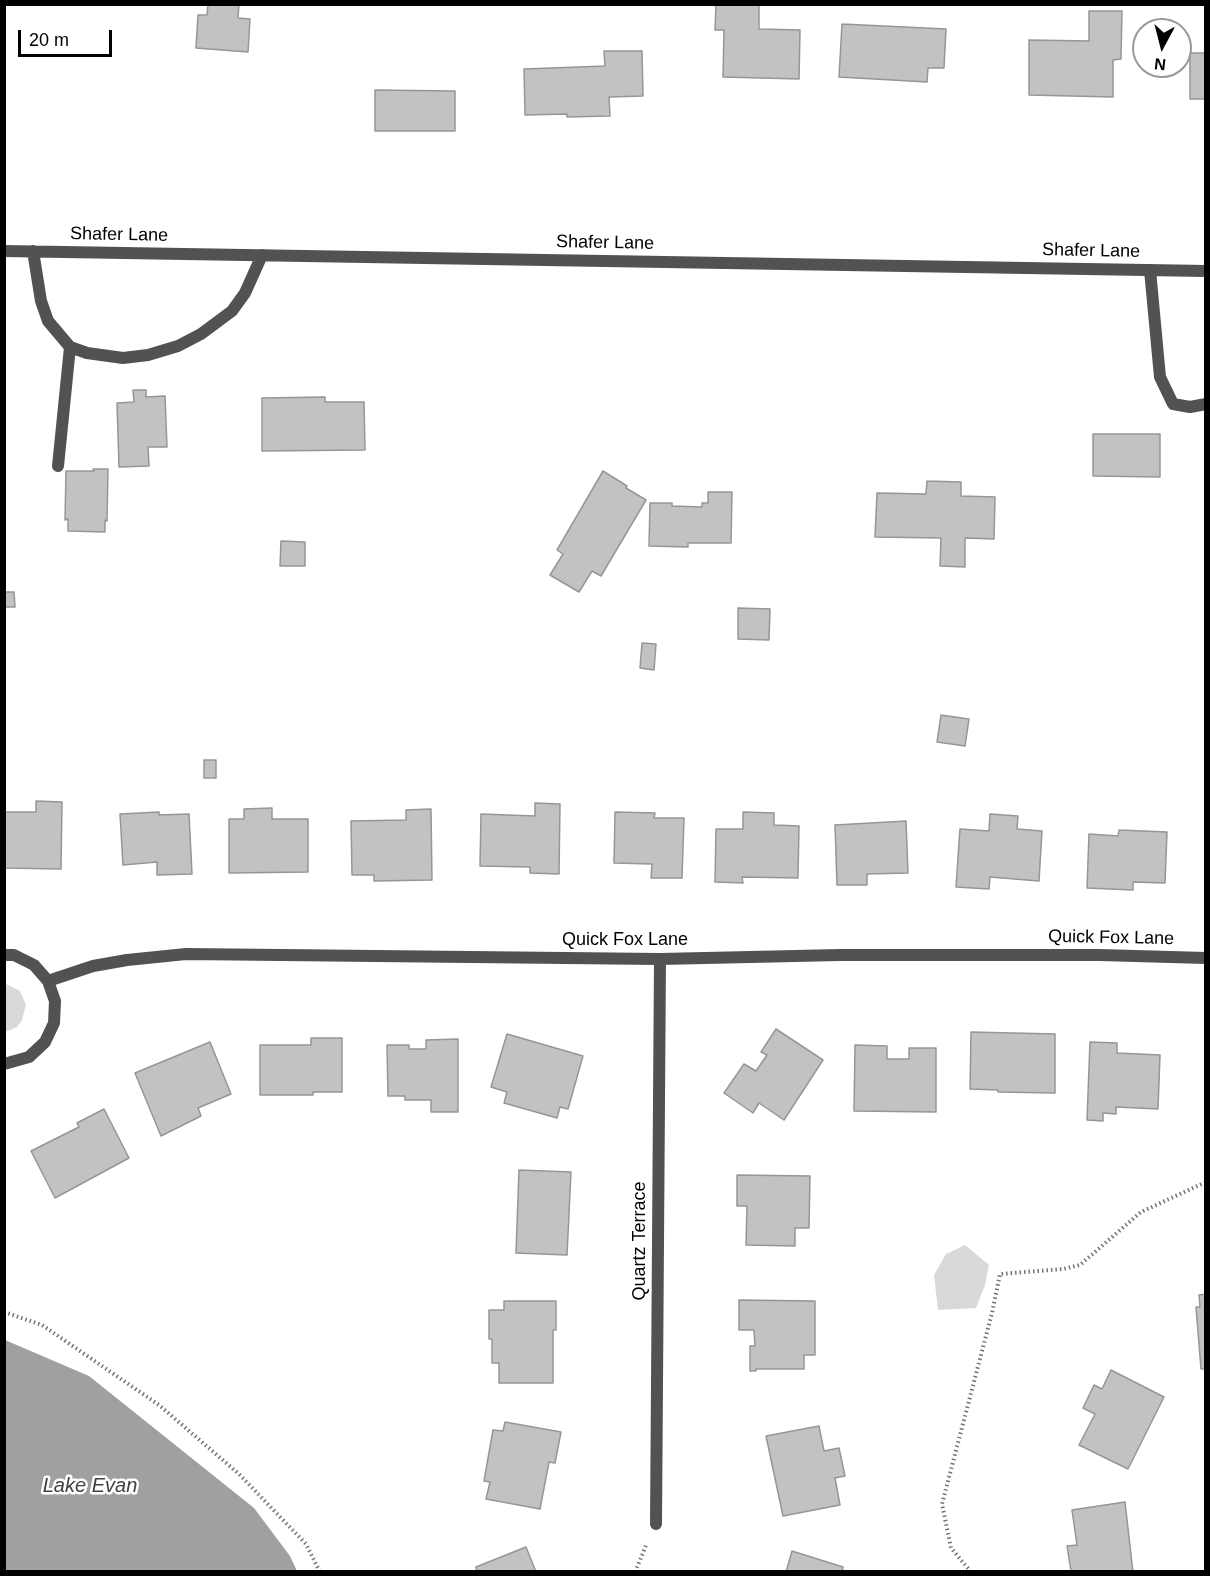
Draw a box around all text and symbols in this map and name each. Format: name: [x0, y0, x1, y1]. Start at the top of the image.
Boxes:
scale bar: [21, 18, 116, 56]
north arrow: [1132, 18, 1192, 78]
text: 20 m: [29, 30, 69, 50]
text: N: [1153, 55, 1167, 74]
street label: Shafer Lane: [70, 223, 168, 247]
street label: Shafer Lane: [556, 231, 654, 255]
street label: Shafer Lane: [1042, 239, 1140, 263]
street label: Quick Fox Lane: [1048, 926, 1174, 950]
street label: Quick Fox Lane: [562, 929, 688, 951]
street label: Quartz Terrace: [629, 1181, 651, 1301]
water label: Lake Evan: [43, 1474, 137, 1498]

